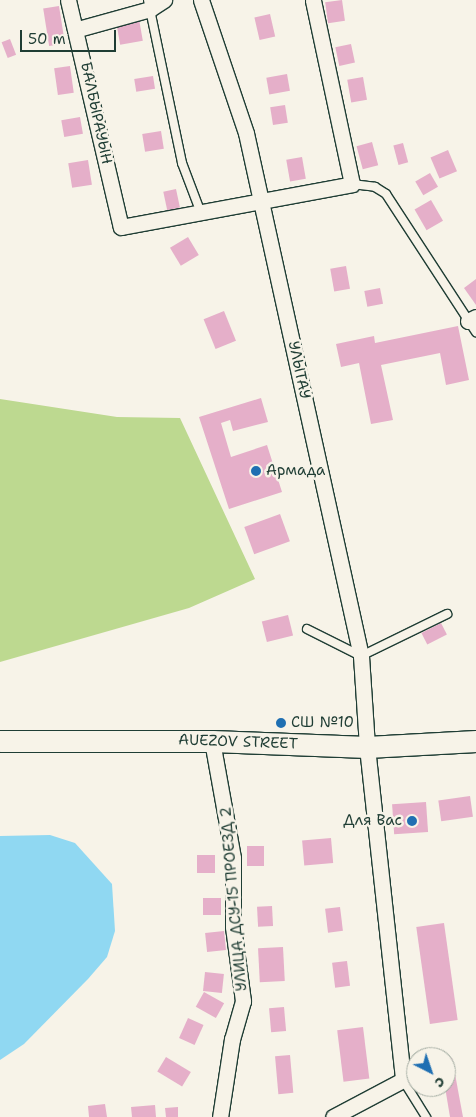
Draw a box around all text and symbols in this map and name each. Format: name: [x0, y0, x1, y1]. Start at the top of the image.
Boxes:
scale bar: [22, 20, 119, 52]
text: 50 m: [28, 29, 66, 49]
street label: БАЛБЫРАУЫН: [76, 60, 116, 166]
street label: УЛЫТАУ: [284, 339, 314, 401]
place label: Армада: [266, 462, 325, 480]
marker: Армада: [250, 465, 262, 477]
place label: СШ №10: [291, 714, 354, 732]
marker: СШ №10: [275, 717, 287, 729]
street label: AUEZOV STREET: [178, 731, 298, 753]
street label: УЛИЦА ДСУ-15 ПРОЕЗД 2: [217, 806, 251, 992]
place label: Для Вас: [343, 812, 402, 830]
marker: Для Вас: [406, 815, 418, 827]
north arrow: [406, 1047, 456, 1097]
text: С: [431, 1073, 449, 1092]

